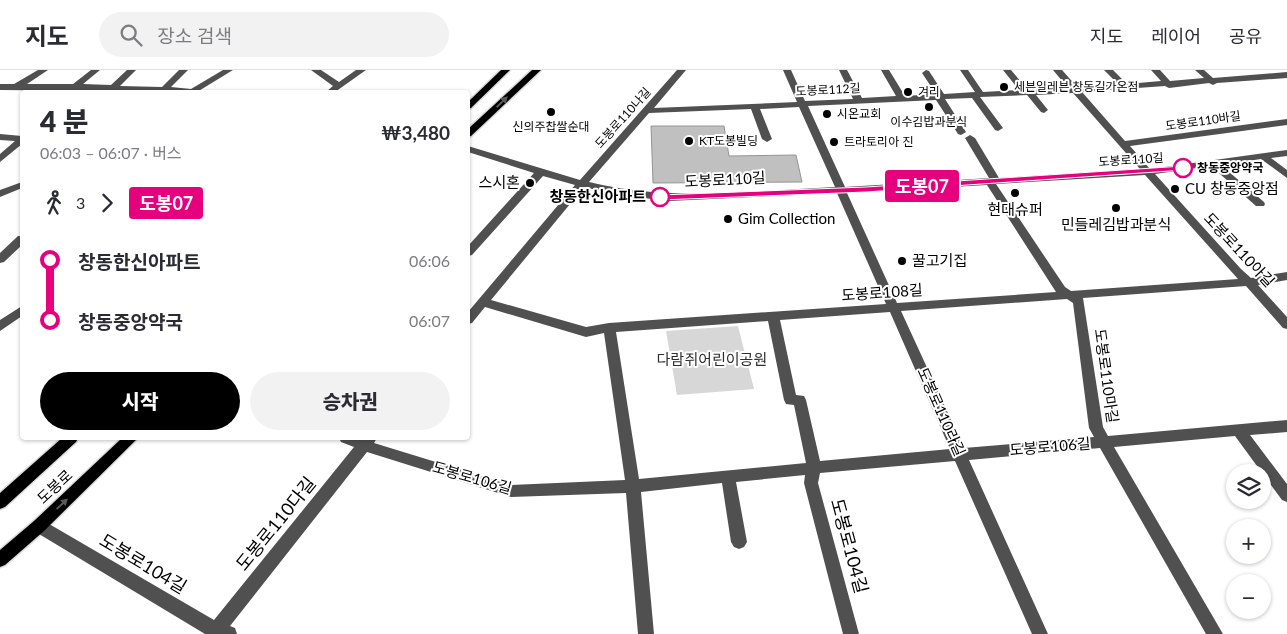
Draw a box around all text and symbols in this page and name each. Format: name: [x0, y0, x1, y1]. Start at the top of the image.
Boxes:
search box: [99, 12, 449, 57]
text: 지도: [25, 21, 69, 50]
icon: search: [117, 21, 145, 49]
text: 장소 검색: [157, 24, 232, 47]
text: 지도: [1090, 25, 1123, 47]
text: 레이어: [1151, 25, 1201, 47]
text: 공유: [1229, 25, 1262, 47]
place label: 세븐일레븐 창동길가온점: [1014, 79, 1139, 94]
street label: 도봉로112길: [795, 80, 861, 99]
marker: 세븐일레븐 창동길가온점: [998, 81, 1010, 93]
street label: 도봉로110나길: [592, 84, 654, 151]
place label: 겨리: [918, 84, 940, 99]
marker: 겨리: [902, 86, 914, 98]
one-way arrow: [496, 97, 508, 109]
marker: 이수김밥과분식: [923, 101, 935, 113]
text: 4 분: [40, 104, 88, 138]
marker: 신의주찹쌀순대: [545, 106, 557, 118]
place label: 시온교회: [837, 106, 881, 121]
marker: 시온교회: [821, 108, 833, 120]
street label: 도봉로110바길: [1164, 108, 1242, 133]
place label: 이수김밥과분식: [890, 114, 968, 129]
place label: 신의주찹쌀순대: [512, 119, 590, 134]
text: ₩3,480: [381, 121, 450, 144]
place label: KT도봉빌딩: [699, 133, 758, 148]
place label: 트라토리아 진: [844, 134, 913, 149]
marker: KT도봉빌딩: [683, 135, 695, 147]
marker: 트라토리아 진: [828, 136, 840, 148]
text: 06:03 – 06:07 · 버스: [40, 143, 182, 162]
street label: 도봉로110길: [1098, 150, 1164, 169]
marker: 창동중앙약국: [1173, 158, 1193, 178]
place label: 창동중앙약국: [1197, 160, 1263, 175]
street label: 도봉로110길: [684, 168, 766, 190]
line badge: 도봉07: [887, 170, 957, 202]
place label: 스시혼: [479, 173, 520, 191]
text: 도봉07: [895, 175, 949, 197]
marker: 스시혼: [524, 177, 536, 189]
place label: CU 창동중앙점: [1185, 179, 1279, 197]
marker: CU 창동중앙점: [1169, 183, 1181, 195]
place label: 창동한신아파트: [549, 187, 646, 205]
marker: 창동한신아파트: [650, 187, 670, 207]
marker: 현대슈퍼: [1009, 187, 1021, 199]
icon: walk: [40, 189, 68, 217]
icon: forward: [93, 189, 121, 217]
text: 도봉07: [139, 192, 193, 214]
text: 3: [76, 193, 85, 212]
place label: 현대슈퍼: [987, 200, 1043, 218]
marker: 민들레김밥과분식: [1110, 202, 1122, 214]
street label: 도봉로110아길: [1201, 208, 1279, 290]
place label: Gim Collection: [738, 209, 835, 227]
marker: Gim Collection: [722, 213, 734, 225]
place label: 민들레김밥과분식: [1061, 215, 1171, 233]
text: 창동한신아파트: [78, 250, 200, 273]
text: 06:06: [409, 251, 450, 270]
place label: 꿀고기집: [912, 251, 967, 269]
marker: 꿀고기집: [896, 255, 908, 267]
street label: 도봉로108길: [841, 280, 923, 304]
text: 창동중앙약국: [78, 310, 183, 333]
text: 06:07: [409, 311, 450, 330]
street label: 도봉로110마길: [1091, 328, 1123, 424]
park label: 다람쥐어린이공원: [657, 350, 767, 368]
street label: 도봉로110라길: [914, 364, 969, 459]
button: 시작: [40, 372, 240, 430]
button: 승차권: [250, 372, 450, 430]
street label: 도봉로106길: [1009, 433, 1091, 459]
street label: 도봉로106길: [431, 457, 514, 497]
map controls: [1226, 464, 1271, 619]
button: layers: [1226, 464, 1271, 509]
street label: 도봉로: [33, 466, 76, 507]
street label: 도봉로110다길: [231, 472, 320, 575]
street label: 도봉로104길: [827, 496, 873, 596]
one-way arrow: [56, 498, 68, 510]
button: +: [1226, 519, 1271, 564]
street label: 도봉로104길: [96, 529, 191, 598]
button: −: [1226, 574, 1271, 619]

